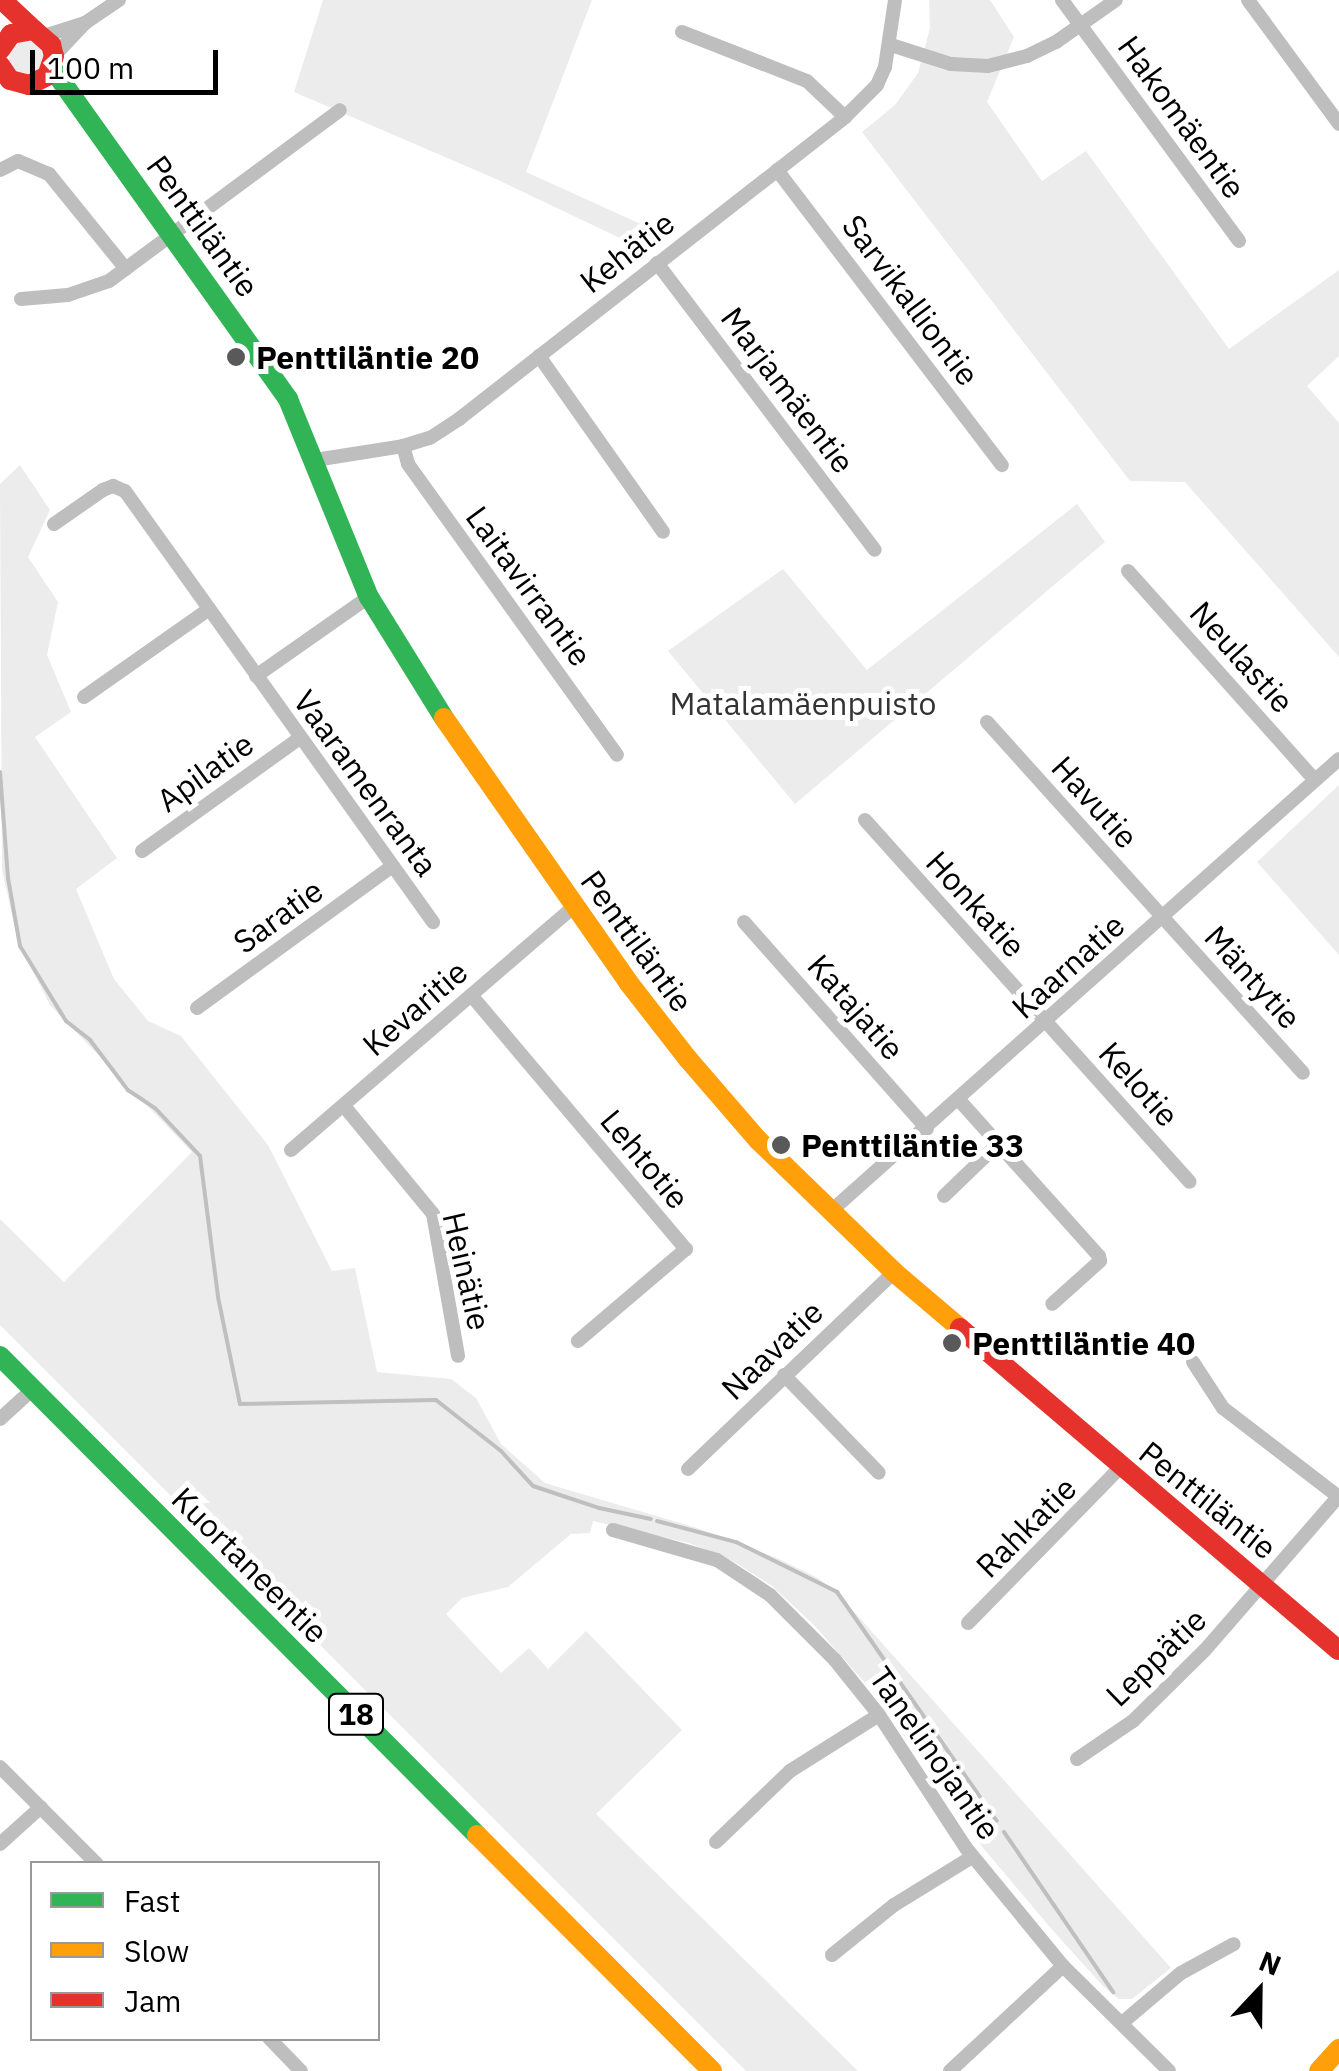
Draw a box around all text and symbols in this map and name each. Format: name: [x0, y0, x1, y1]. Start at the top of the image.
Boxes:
street label: Hakomäentie: [1110, 28, 1254, 206]
scale bar: [35, 30, 222, 92]
text: 100 m: [47, 48, 134, 87]
street label: Penttiläntie: [139, 148, 267, 304]
street label: Kehätie: [572, 203, 682, 301]
street label: Sarvikalliontie: [834, 207, 988, 393]
street label: Marjamäentie: [713, 300, 863, 480]
place label: Penttiläntie 20: [256, 338, 479, 376]
marker: Penttiläntie 20: [225, 346, 247, 368]
street label: Laitavirrantie: [458, 499, 600, 673]
street label: Neulastie: [1182, 593, 1302, 721]
street label: Vaaramenranta: [286, 683, 446, 883]
park label: Matalamäenpuisto: [669, 684, 937, 722]
street label: Apilatie: [149, 724, 261, 820]
street label: Havutie: [1044, 748, 1146, 856]
street label: Honkatie: [918, 843, 1034, 965]
street label: Penttiläntie: [573, 863, 701, 1019]
street label: Saratie: [226, 871, 330, 961]
street label: Kaarnatie: [1004, 906, 1132, 1026]
street label: Mäntytie: [1197, 918, 1309, 1036]
street label: Katajatie: [800, 946, 912, 1068]
street label: Kevaritie: [355, 952, 475, 1064]
street label: Kelotie: [1091, 1034, 1187, 1134]
street label: Lehtotie: [593, 1102, 697, 1216]
place label: Penttiläntie 33: [801, 1126, 1024, 1164]
marker: Penttiläntie 33: [770, 1134, 792, 1156]
street label: Heinätie: [435, 1208, 499, 1334]
street label: Naavatie: [713, 1292, 831, 1408]
place label: Penttiläntie 40: [972, 1324, 1195, 1362]
marker: Penttiläntie 40: [941, 1332, 963, 1354]
street label: Penttiläntie: [1132, 1433, 1284, 1567]
street label: Rahkatie: [968, 1469, 1084, 1585]
street label: Kuortaneentie: [164, 1479, 336, 1651]
street label: Leppätie: [1098, 1600, 1214, 1714]
street label: Tanelinojantie: [861, 1659, 1009, 1847]
road number: 18: [326, 1689, 386, 1739]
legend: [30, 1861, 380, 2041]
text: Fast: [124, 1881, 181, 1920]
text: Slow: [124, 1931, 189, 1970]
north arrow: [1209, 1941, 1309, 2041]
text: N: [1254, 1942, 1287, 1984]
text: Jam: [124, 1981, 182, 2020]

